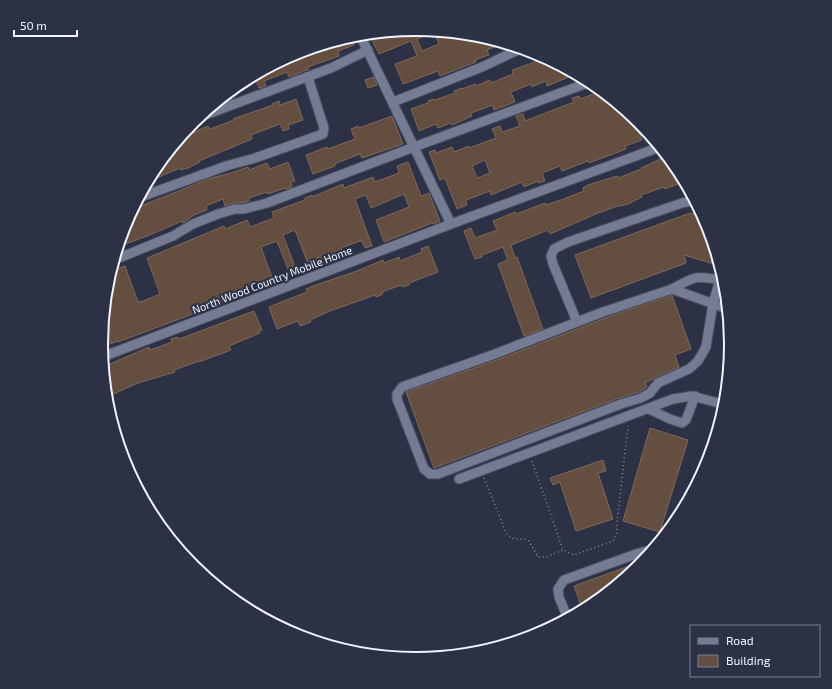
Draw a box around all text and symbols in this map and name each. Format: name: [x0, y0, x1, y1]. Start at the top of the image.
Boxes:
scale bar: [14, 12, 77, 38]
text: 50 m: [20, 18, 47, 32]
street label: North Wood Country Mobile Home: [190, 243, 354, 316]
legend: [690, 625, 820, 677]
text: Road: [726, 633, 754, 647]
text: Building: [726, 653, 771, 667]

